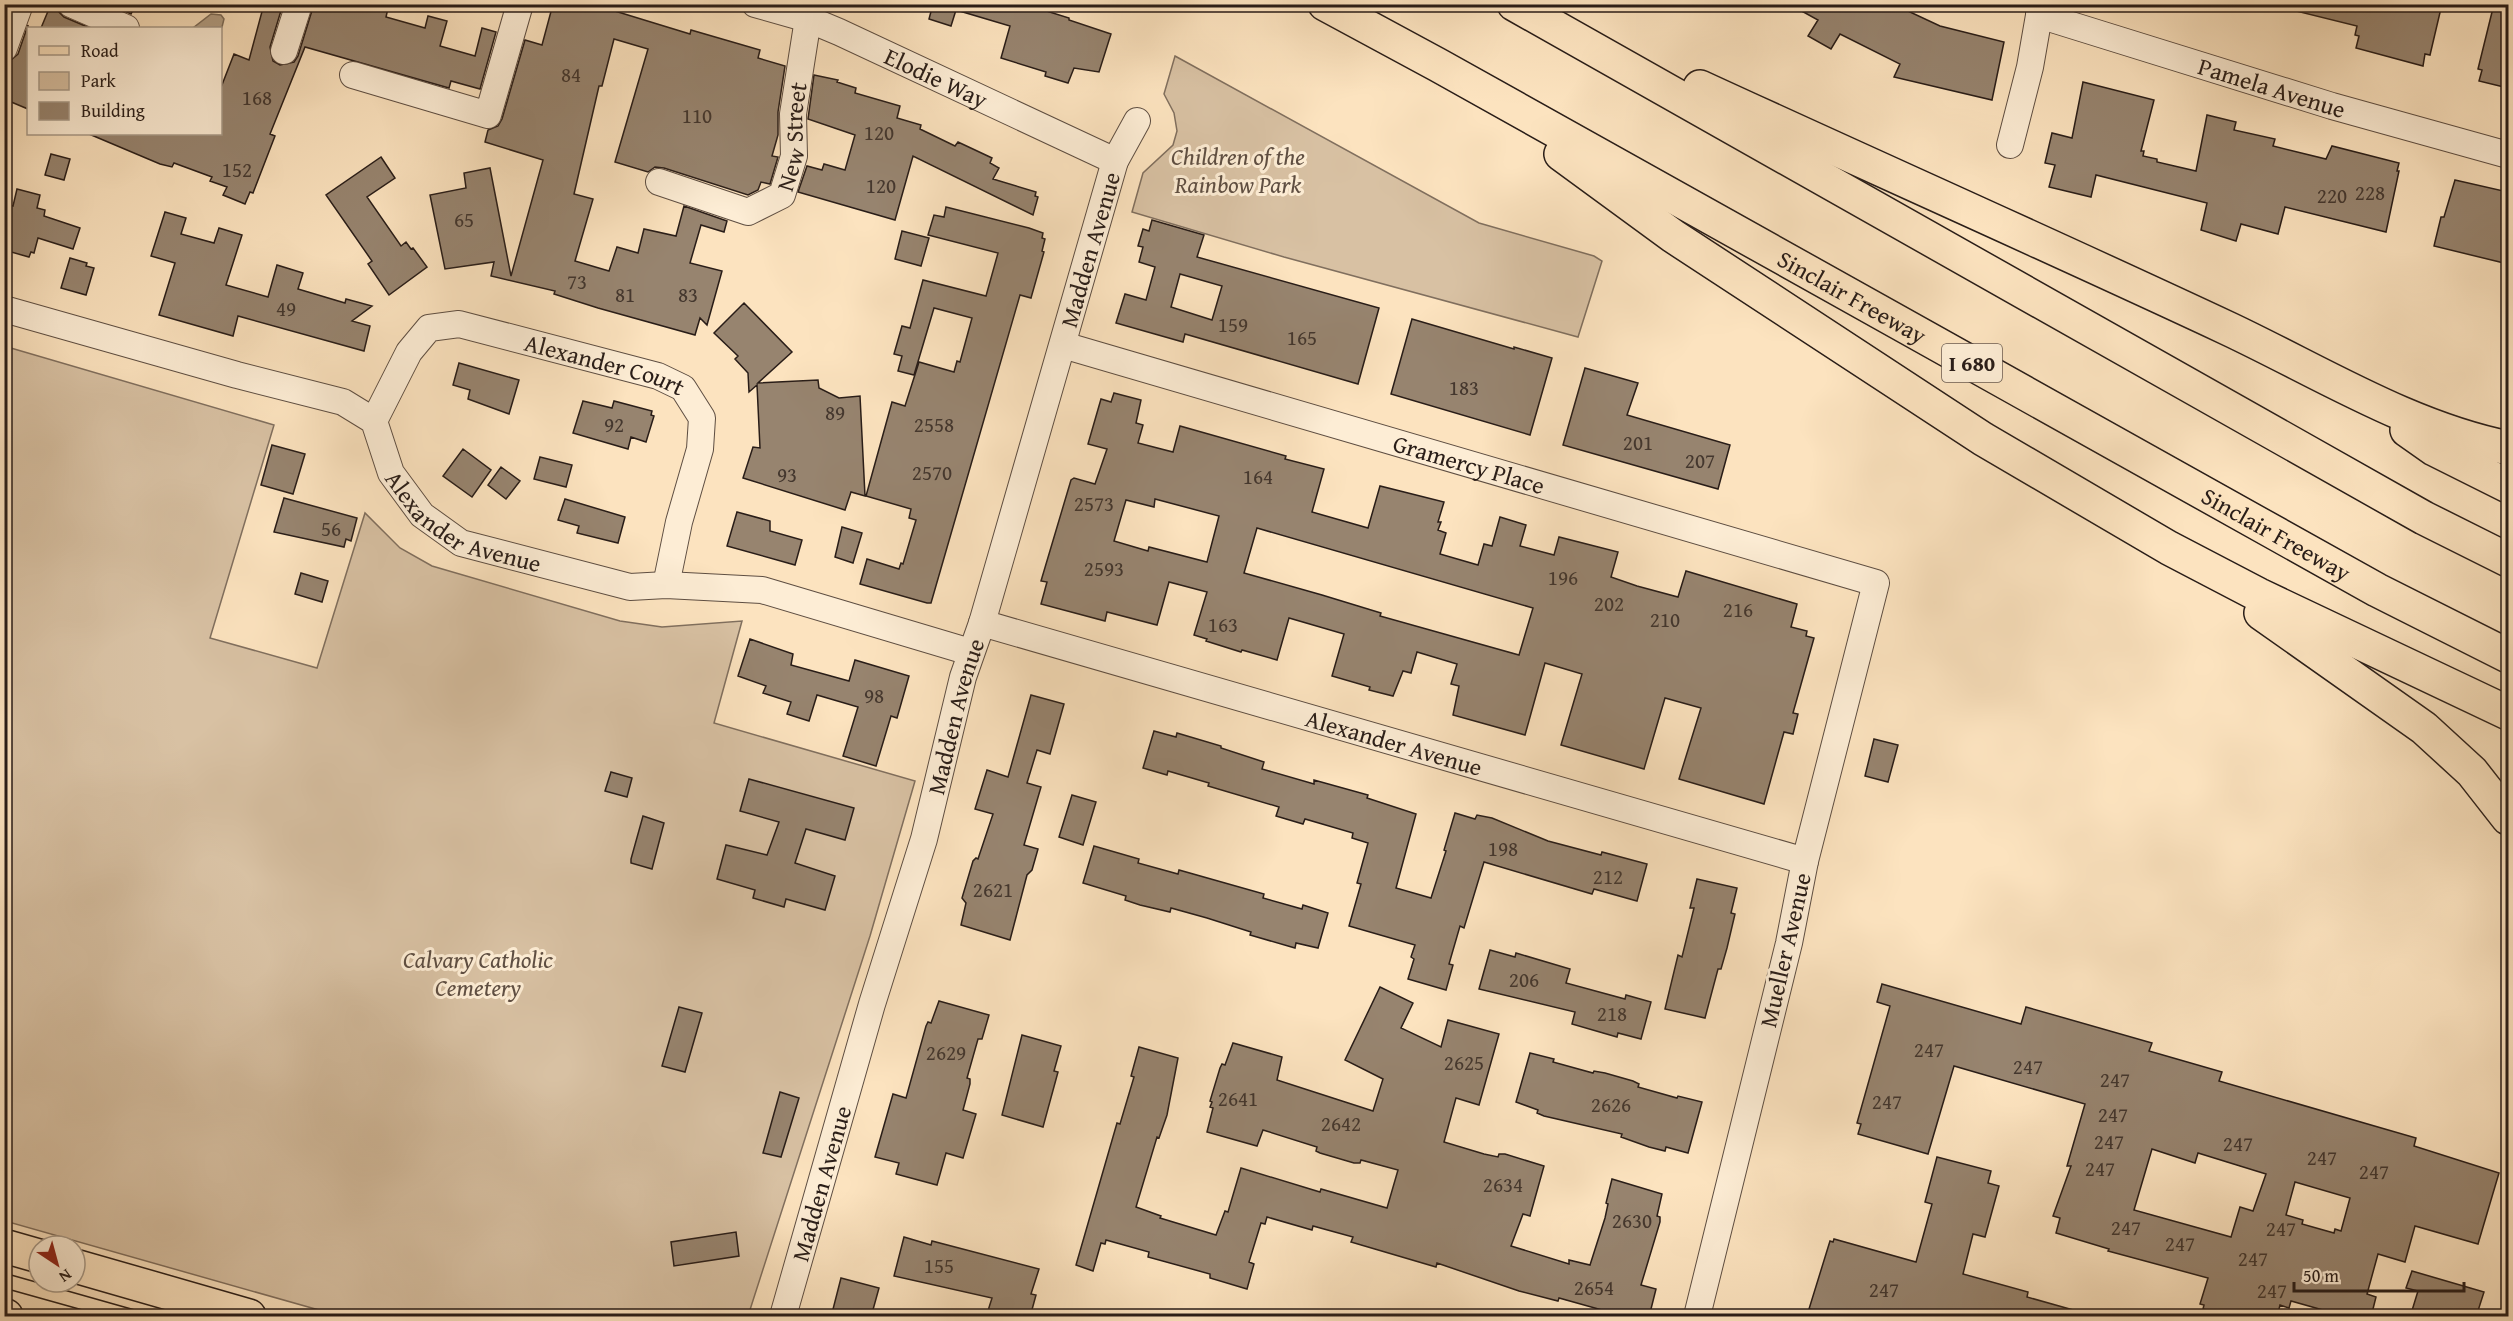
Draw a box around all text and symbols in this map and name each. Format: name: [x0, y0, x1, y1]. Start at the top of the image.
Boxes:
legend: [27, 27, 222, 135]
text: Road: [81, 37, 119, 64]
street label: Elodie Way: [879, 38, 994, 117]
street label: Pamela Avenue: [2194, 48, 2350, 126]
house number: 84: [561, 59, 581, 90]
text: Park: [81, 67, 117, 94]
street label: New Street: [767, 79, 815, 195]
house number: 168: [242, 82, 272, 113]
text: Building: [81, 97, 145, 124]
house number: 110: [682, 100, 712, 131]
house number: 120: [864, 117, 894, 148]
park label: Children of the Rainbow Park: [1171, 139, 1305, 202]
house number: 152: [222, 154, 252, 185]
street label: Madden Avenue: [1051, 168, 1129, 331]
house number: 120: [866, 170, 896, 201]
house number: 228: [2355, 177, 2385, 208]
house number: 220: [2317, 180, 2347, 211]
house number: 65: [454, 204, 474, 235]
street label: Sinclair Freeway: [1771, 241, 1933, 352]
house number: 73: [567, 266, 587, 297]
house number: 81: [615, 279, 635, 310]
house number: 83: [678, 279, 698, 310]
house number: 49: [276, 293, 296, 324]
house number: 159: [1218, 309, 1248, 340]
house number: 165: [1287, 322, 1317, 353]
street label: Alexander Court: [521, 324, 691, 404]
road number: I 680: [1942, 344, 2002, 382]
house number: 183: [1449, 372, 1479, 403]
house number: 89: [825, 397, 845, 428]
house number: 92: [604, 409, 624, 440]
house number: 2558: [914, 409, 954, 440]
street label: Gramercy Place: [1389, 425, 1549, 503]
house number: 201: [1623, 427, 1653, 458]
house number: 207: [1685, 445, 1715, 476]
house number: 2570: [912, 457, 952, 488]
house number: 93: [777, 459, 797, 490]
house number: 164: [1243, 461, 1273, 492]
street label: Alexander Avenue: [377, 463, 545, 581]
street label: Sinclair Freeway: [2195, 478, 2357, 590]
house number: 2573: [1074, 488, 1114, 519]
house number: 56: [321, 513, 341, 544]
house number: 2593: [1084, 553, 1124, 584]
house number: 196: [1548, 562, 1578, 593]
house number: 202: [1594, 588, 1624, 619]
house number: 216: [1723, 594, 1753, 625]
house number: 210: [1650, 604, 1680, 635]
house number: 163: [1208, 609, 1238, 640]
street label: Madden Avenue: [918, 633, 993, 798]
house number: 98: [864, 680, 884, 711]
street label: Alexander Avenue: [1302, 700, 1487, 784]
house number: 198: [1488, 833, 1518, 864]
house number: 212: [1593, 861, 1623, 892]
street label: Mueller Avenue: [1750, 869, 1820, 1031]
house number: 2621: [973, 874, 1013, 905]
park label: Calvary Catholic Cemetery: [403, 942, 553, 1005]
house number: 206: [1509, 964, 1539, 995]
house number: 218: [1597, 998, 1627, 1029]
house number: 247: [1914, 1034, 1944, 1065]
house number: 2629: [926, 1037, 966, 1068]
house number: 2625: [1444, 1047, 1484, 1078]
house number: 247: [2013, 1051, 2043, 1082]
house number: 247: [2100, 1064, 2130, 1095]
house number: 2641: [1218, 1083, 1258, 1114]
house number: 247: [1872, 1086, 1902, 1117]
house number: 2626: [1591, 1089, 1631, 1120]
house number: 247: [2098, 1099, 2128, 1130]
street label: Madden Avenue: [782, 1101, 860, 1265]
house number: 2642: [1321, 1108, 1361, 1139]
house number: 247: [2094, 1126, 2124, 1157]
house number: 247: [2223, 1128, 2253, 1159]
house number: 247: [2307, 1142, 2337, 1173]
house number: 247: [2085, 1153, 2115, 1184]
house number: 247: [2359, 1156, 2389, 1187]
house number: 2634: [1483, 1169, 1523, 1200]
house number: 2630: [1612, 1205, 1652, 1236]
house number: 247: [2111, 1212, 2141, 1243]
house number: 247: [2266, 1213, 2296, 1244]
house number: 247: [2165, 1228, 2195, 1259]
north arrow: [27, 1234, 87, 1294]
house number: 247: [2238, 1243, 2268, 1274]
house number: 155: [924, 1250, 954, 1281]
scale bar: [2294, 1255, 2464, 1293]
text: 50 m: [2303, 1262, 2339, 1289]
text: N: [54, 1263, 77, 1289]
house number: 2654: [1574, 1272, 1614, 1303]
house number: 247: [1869, 1274, 1899, 1305]
house number: 247: [2257, 1275, 2287, 1306]

